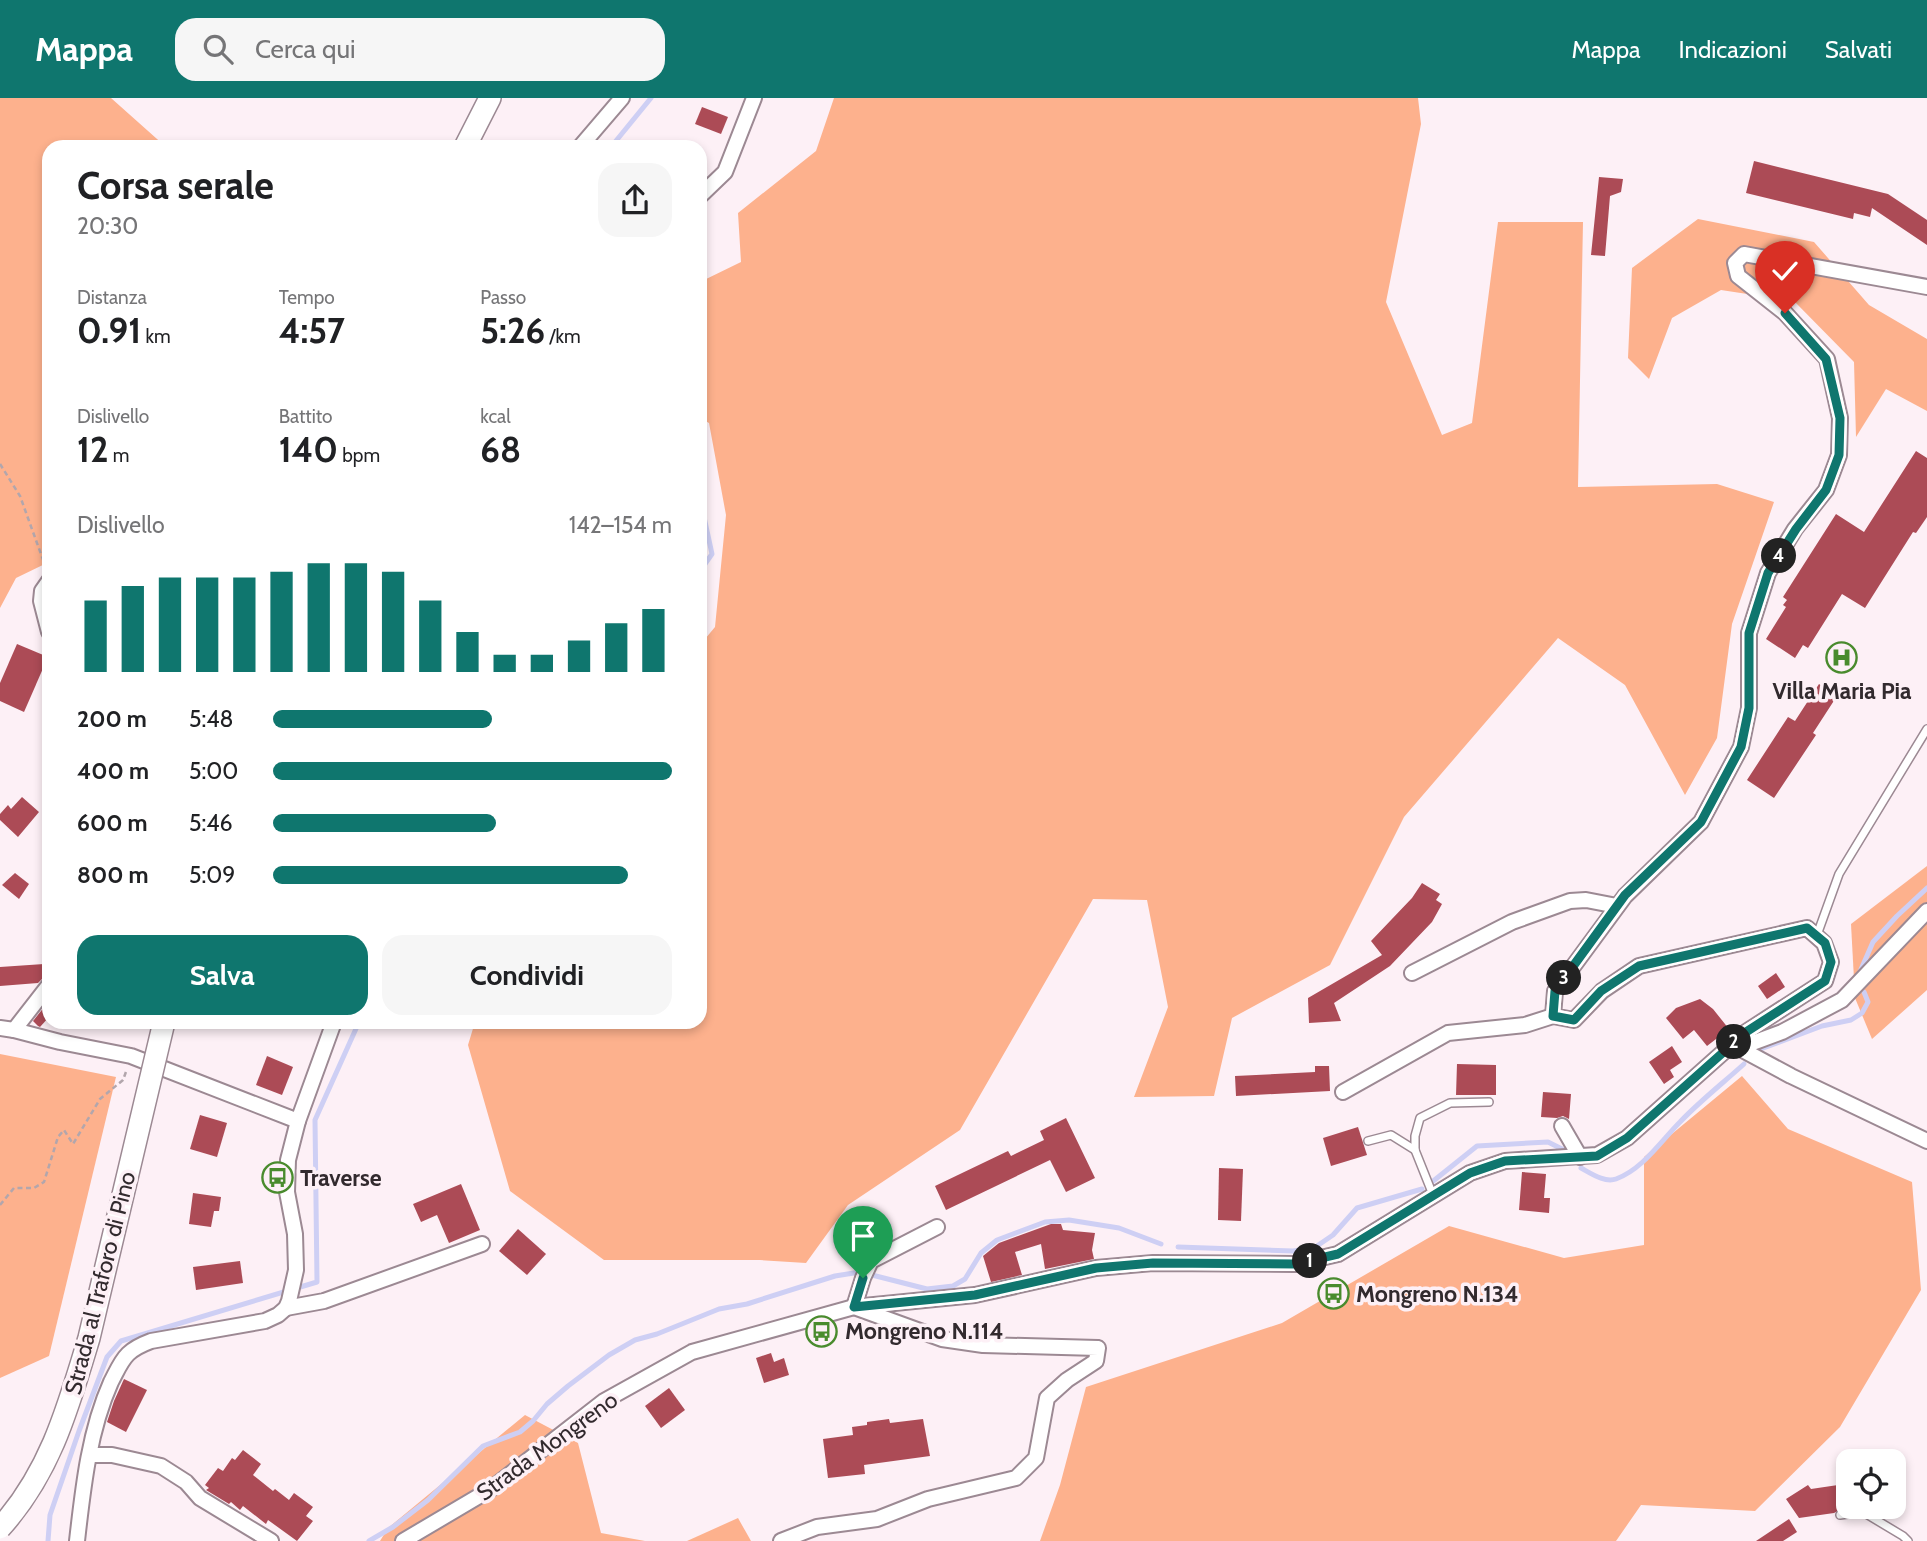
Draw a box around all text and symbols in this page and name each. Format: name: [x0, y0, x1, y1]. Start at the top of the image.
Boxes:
search box: [175, 18, 665, 81]
text: Mappa: [35, 29, 133, 69]
icon: search: [199, 30, 237, 68]
text: Cerca qui: [255, 33, 356, 65]
text: Mappa: [1571, 35, 1641, 64]
text: Indicazioni: [1679, 35, 1787, 64]
text: Salvati: [1825, 35, 1892, 64]
text: Corsa serale: [77, 162, 274, 209]
button: share: [598, 163, 672, 237]
text: 20:30: [77, 212, 138, 240]
pin: [1755, 241, 1815, 313]
icon: check: [1766, 252, 1804, 290]
text: Distanza: [77, 286, 147, 309]
text: Tempo: [279, 286, 335, 309]
text: Passo: [480, 286, 526, 309]
text: 0.91: [77, 309, 141, 352]
text: 4:57: [279, 309, 345, 352]
text: 5:26: [480, 309, 545, 352]
text: km: [141, 325, 171, 348]
text: /km: [545, 325, 581, 348]
text: Dislivello: [77, 405, 149, 428]
text: Battito: [279, 405, 333, 428]
text: kcal: [480, 405, 511, 428]
text: 12: [77, 428, 108, 471]
text: 140: [279, 428, 338, 471]
text: 68: [480, 428, 521, 471]
text: m: [108, 444, 129, 467]
text: bpm: [338, 444, 380, 467]
text: Dislivello: [77, 511, 165, 539]
text: 142–154 m: [569, 511, 672, 539]
pin: 4: [1762, 538, 1796, 574]
text: 4: [1773, 544, 1784, 567]
hospital icon: Villa Maria Pia: [1825, 640, 1859, 674]
place label: Villa Maria Pia: [1772, 677, 1912, 705]
text: 200 m: [77, 705, 147, 733]
text: 5:48: [189, 705, 233, 733]
text: 400 m: [77, 757, 149, 785]
text: 5:00: [189, 757, 238, 785]
text: 600 m: [77, 809, 148, 837]
text: 5:46: [189, 809, 233, 837]
text: 800 m: [77, 861, 149, 889]
text: 5:09: [189, 861, 235, 889]
button: Salva: [77, 935, 368, 1015]
button: Condividi: [382, 935, 672, 1015]
pin: 3: [1546, 960, 1582, 996]
text: 3: [1558, 966, 1569, 989]
pin: 2: [1716, 1024, 1752, 1060]
text: 2: [1728, 1030, 1739, 1053]
bus stop icon: Traverse: [260, 1161, 294, 1195]
place label: Traverse: [300, 1164, 382, 1192]
street label: Strada al Traforo di Pino: [59, 1169, 141, 1397]
pin: [833, 1206, 893, 1278]
icon: arrive: [844, 1217, 882, 1255]
pin: 1: [1292, 1244, 1328, 1278]
text: 1: [1306, 1249, 1313, 1272]
bus stop icon: Mongreno N.134: [1316, 1277, 1350, 1311]
place label: Mongreno N.134: [1356, 1280, 1519, 1308]
bus stop icon: Mongreno N.114: [805, 1314, 839, 1348]
place label: Mongreno N.114: [845, 1317, 1004, 1345]
street label: Strada Mongreno: [471, 1385, 623, 1507]
map controls: [1836, 1449, 1906, 1519]
button: locate: [1836, 1449, 1906, 1519]

